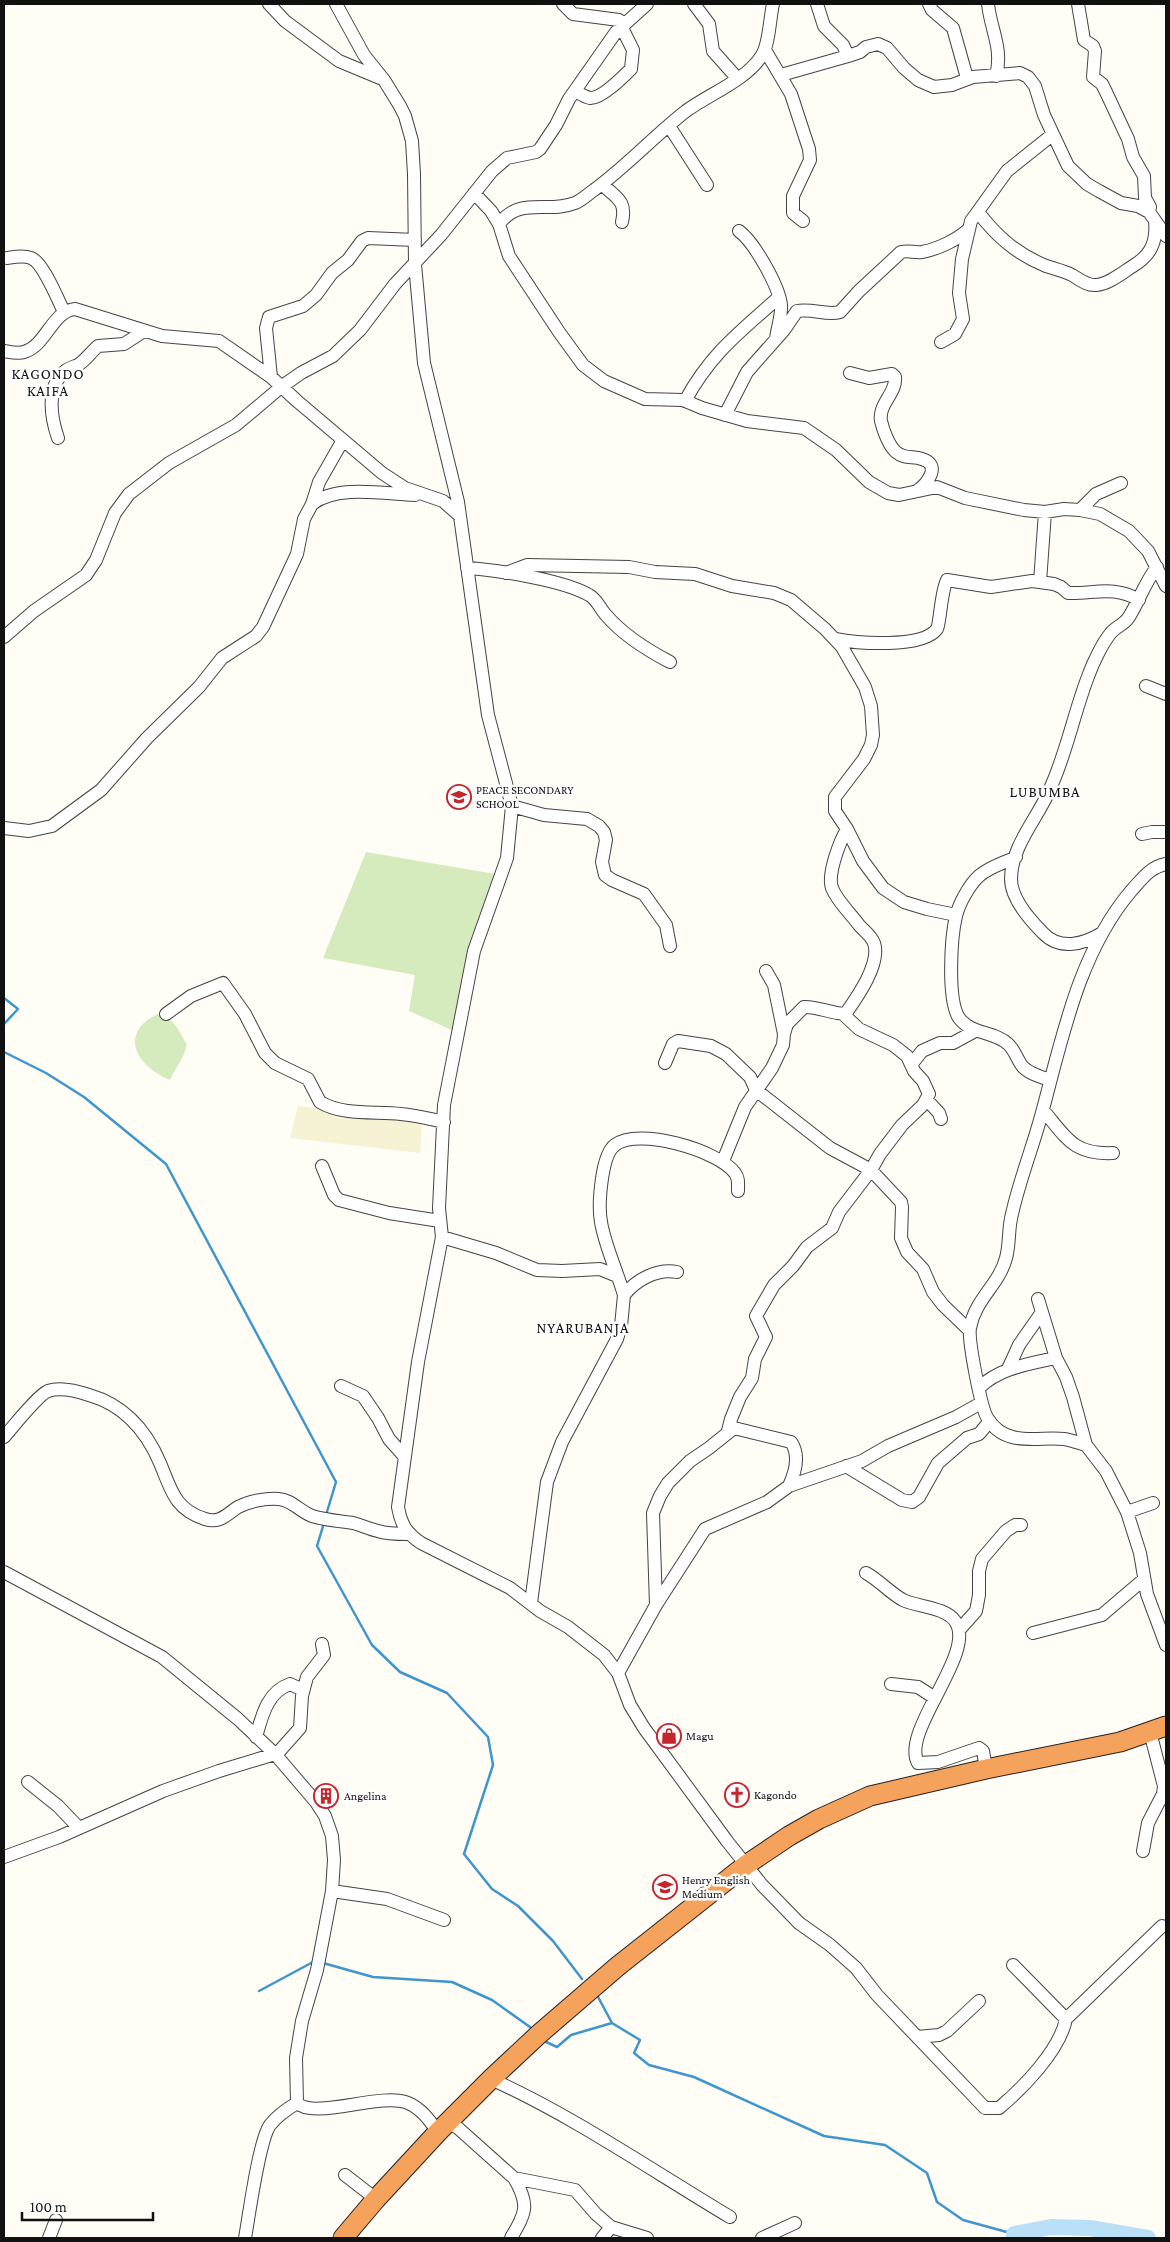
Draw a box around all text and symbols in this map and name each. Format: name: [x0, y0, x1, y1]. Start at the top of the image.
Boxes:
district label: KAGONDO KAIFA: [11, 366, 85, 399]
place label: PEACE SECONDARY SCHOOL: [476, 783, 574, 811]
school or university icon: PEACE SECONDARY SCHOOL: [446, 784, 472, 810]
district label: LUBUMBA: [1009, 784, 1081, 800]
district label: NYARUBANJA: [537, 1320, 629, 1337]
shop icon: Magu: [656, 1723, 682, 1749]
place label: Magu: [686, 1729, 714, 1743]
church icon: Kagondo: [724, 1782, 750, 1808]
building icon: Angelina: [313, 1783, 339, 1809]
place label: Kagondo: [754, 1788, 797, 1802]
place label: Angelina: [344, 1789, 387, 1803]
place label: Henry English Medium: [682, 1873, 750, 1901]
school or university icon: Henry English Medium: [652, 1874, 678, 1900]
scale bar: [22, 2190, 154, 2222]
text: 100 m: [30, 2199, 67, 2215]

